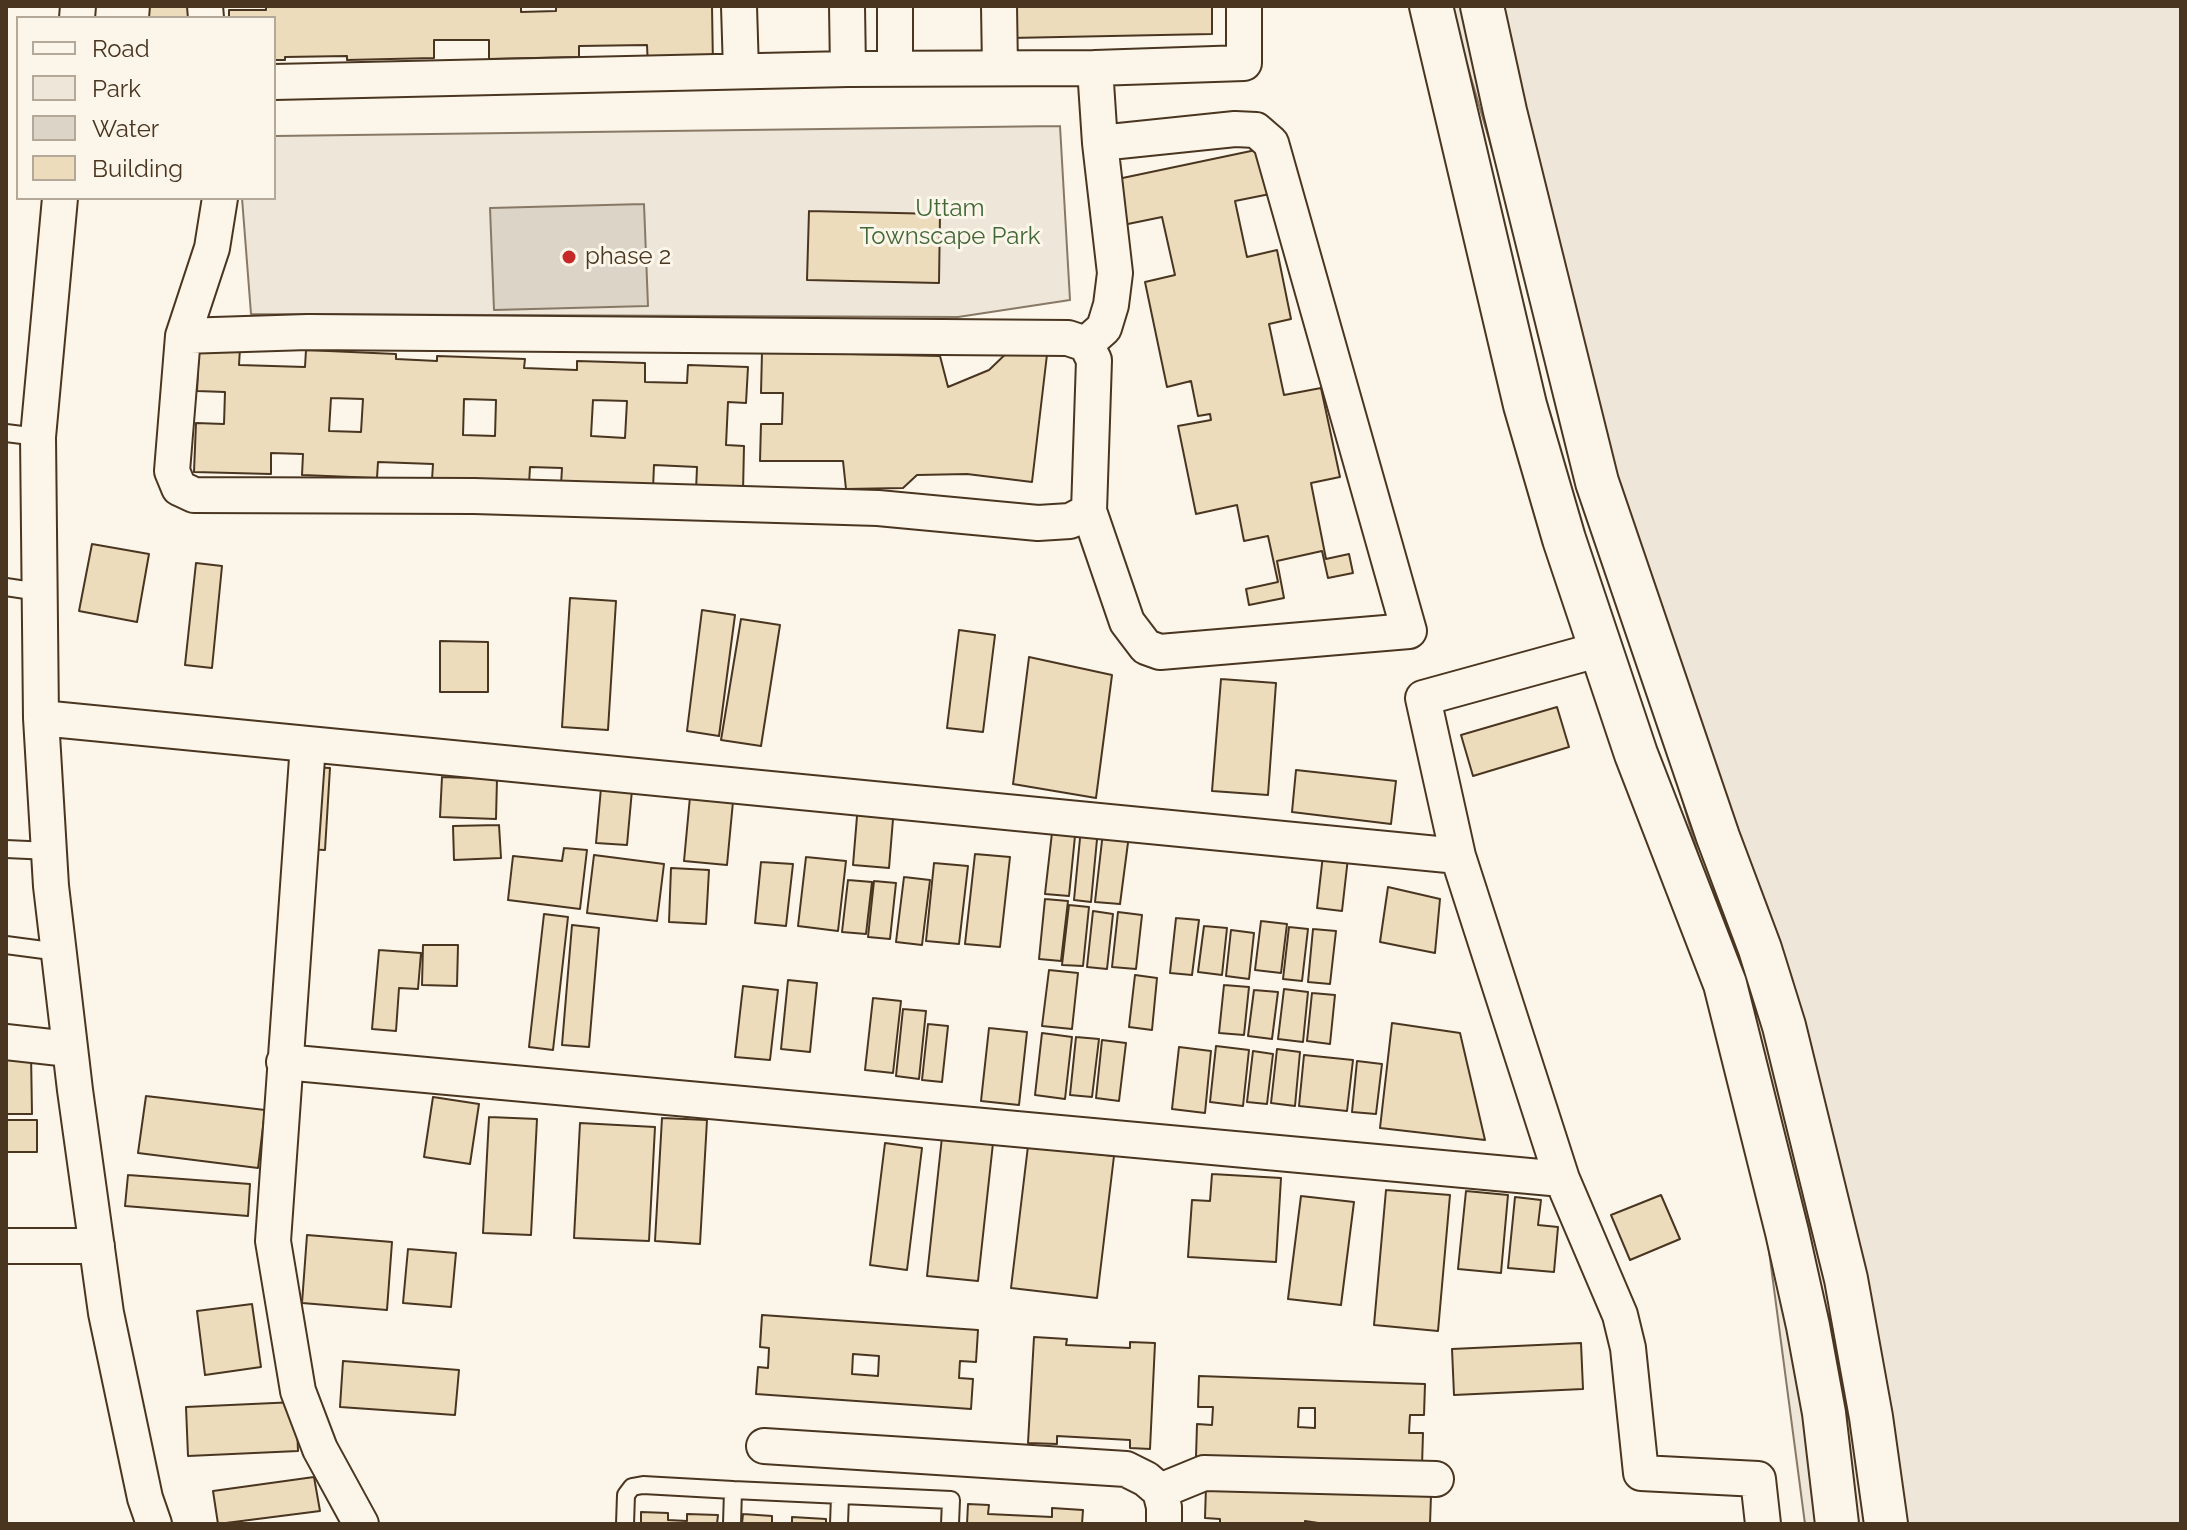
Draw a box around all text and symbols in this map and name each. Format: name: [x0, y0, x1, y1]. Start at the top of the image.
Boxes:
legend: [16, 16, 276, 200]
text: Road: [92, 34, 150, 63]
text: Park: [92, 74, 141, 103]
text: Water: [92, 114, 159, 143]
text: Building: [92, 154, 183, 183]
park label: Uttam Townscape Park: [859, 195, 1041, 251]
place label: phase 2: [585, 243, 671, 271]
marker: phase 2: [560, 248, 578, 266]

